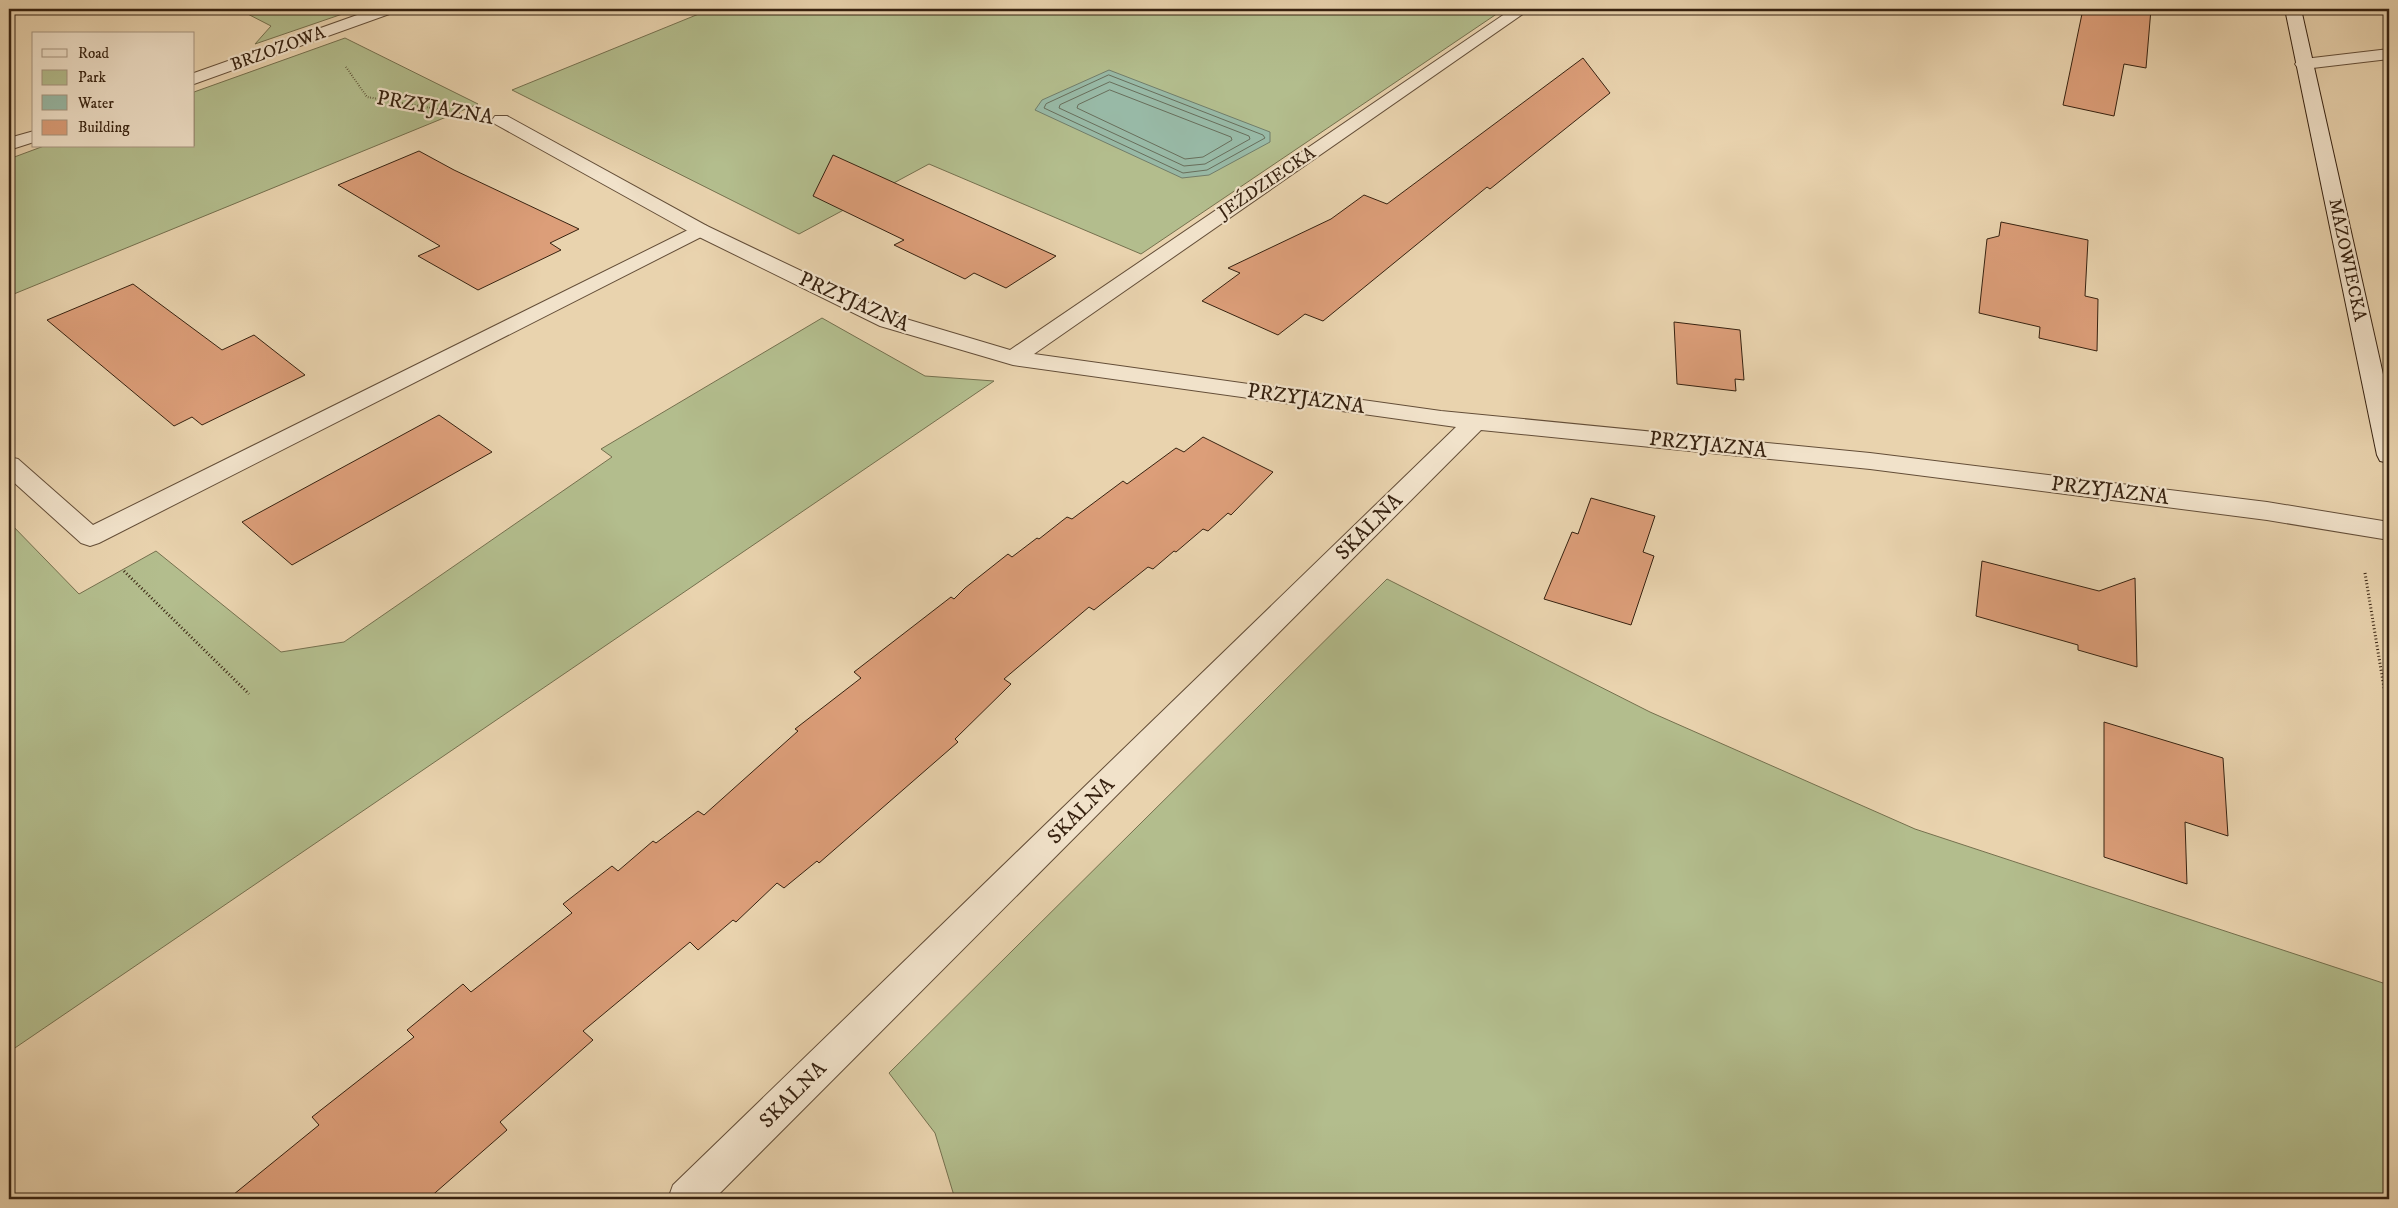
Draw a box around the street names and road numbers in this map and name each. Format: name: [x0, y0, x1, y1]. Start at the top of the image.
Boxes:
street label: BRZOZOWA: [228, 22, 329, 76]
street label: PRZYJAZNA: [374, 85, 496, 131]
street label: JEŹDZIECKA: [1212, 141, 1320, 225]
street label: MAZOWIECKA: [2323, 197, 2371, 324]
street label: PRZYJAZNA: [795, 266, 914, 338]
street label: PRZYJAZNA: [1246, 378, 1367, 420]
street label: PRZYJAZNA: [1648, 426, 1769, 464]
street label: PRZYJAZNA: [2050, 471, 2171, 511]
street label: SKALNA: [1330, 488, 1408, 566]
street label: SKALNA: [1042, 772, 1120, 850]
street label: SKALNA: [754, 1056, 832, 1134]

